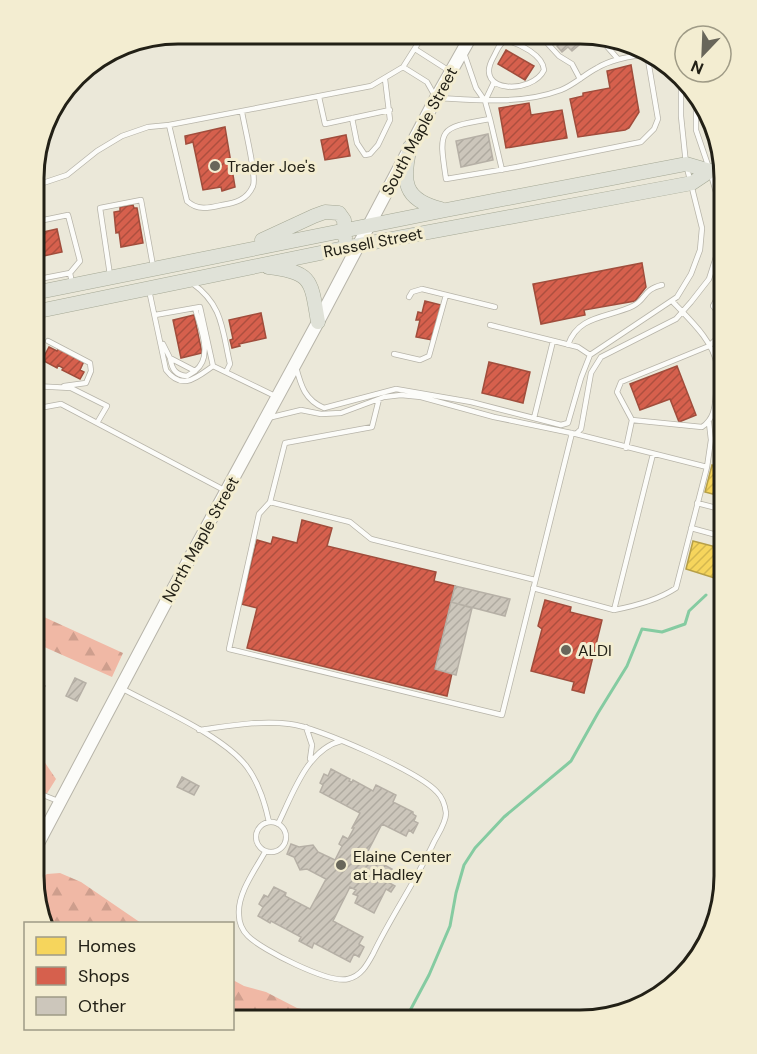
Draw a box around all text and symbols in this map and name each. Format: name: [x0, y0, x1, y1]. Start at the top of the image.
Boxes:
north arrow: [673, 24, 733, 84]
text: N: [688, 55, 707, 79]
street label: South Maple Street: [377, 64, 462, 199]
place label: Trader Joe's: [227, 156, 315, 177]
marker: Trader Joe's: [208, 159, 222, 173]
street label: Russell Street: [322, 223, 424, 262]
street label: North Maple Street: [157, 473, 244, 606]
place label: ALDI: [578, 640, 612, 661]
marker: ALDI: [559, 643, 573, 657]
place label: Elaine Center at Hadley: [353, 846, 452, 885]
marker: Elaine Center at Hadley: [334, 858, 348, 872]
legend: [24, 922, 234, 1030]
text: Homes: [78, 934, 136, 958]
text: Shops: [78, 964, 130, 988]
text: Other: [78, 994, 127, 1018]

